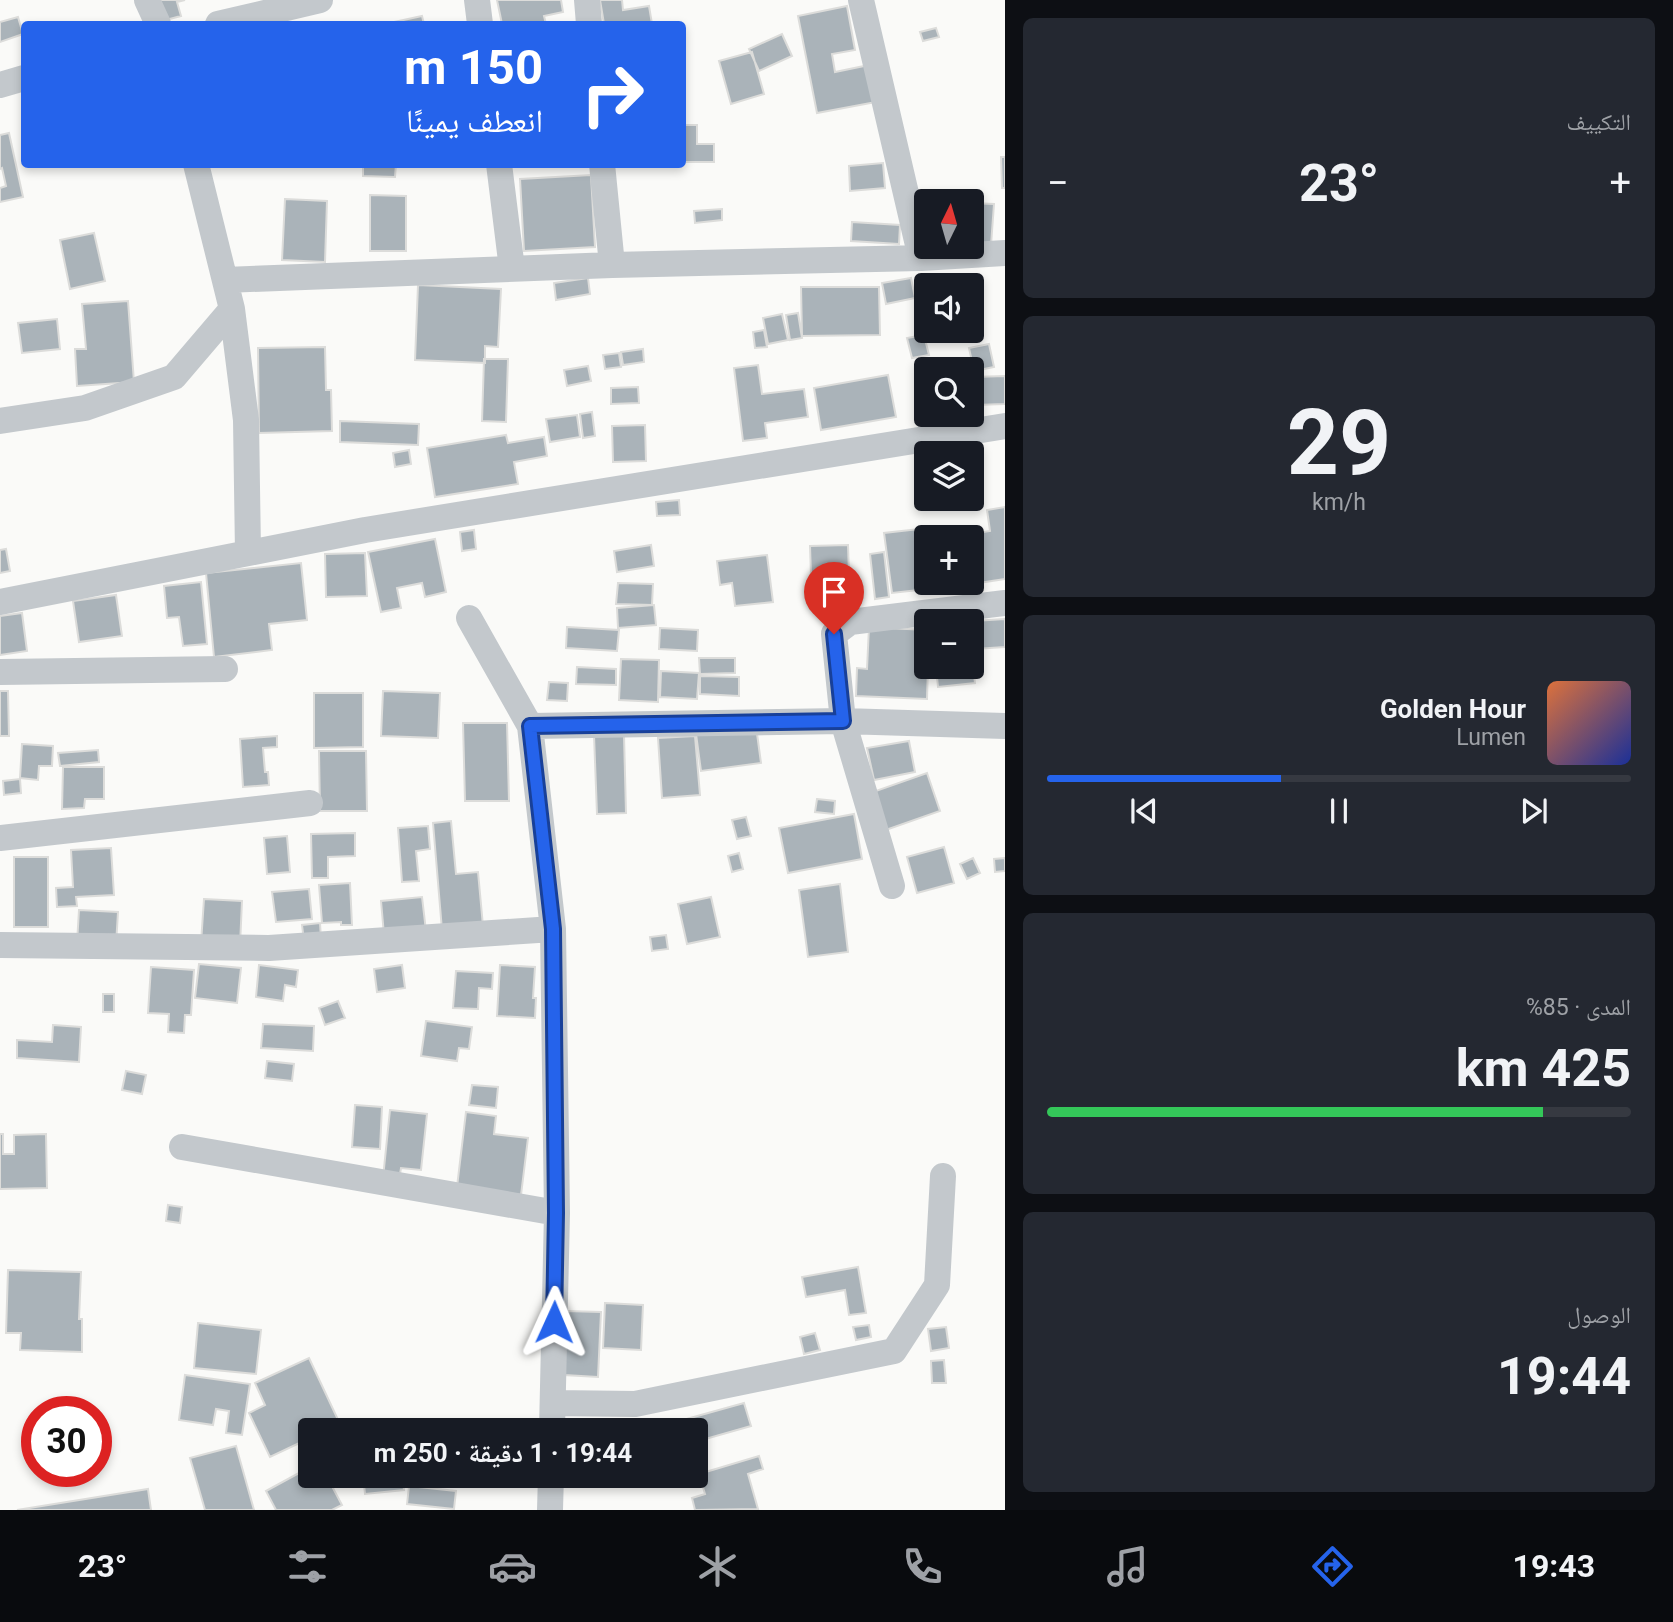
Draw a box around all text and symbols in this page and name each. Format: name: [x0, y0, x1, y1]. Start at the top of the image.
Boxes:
text: 150 m: [404, 39, 543, 96]
icon: right: [567, 49, 658, 140]
text: انعطف يمينًا: [406, 102, 543, 140]
text: التكييف: [1566, 109, 1631, 136]
text: 23°: [1299, 153, 1379, 214]
text: −: [1047, 161, 1069, 205]
text: +: [1609, 161, 1631, 205]
north arrow: [914, 189, 984, 259]
map controls: [914, 189, 984, 679]
button: sound: [914, 273, 984, 343]
button: search: [914, 357, 984, 427]
text: 29: [1287, 390, 1391, 496]
button: layers: [914, 441, 984, 511]
text: km/h: [1312, 489, 1366, 516]
button: +: [914, 525, 984, 595]
pin: [804, 562, 864, 634]
icon: arrive: [815, 573, 853, 611]
button: −: [914, 609, 984, 679]
text: Golden Hour: [1380, 694, 1526, 724]
text: Lumen: [1456, 724, 1526, 751]
icon: previous: [1125, 792, 1163, 830]
icon: pause: [1320, 792, 1358, 830]
icon: next: [1515, 792, 1553, 830]
text: المدى · 85%: [1526, 994, 1631, 1021]
text: 425 km: [1456, 1038, 1631, 1099]
position arrow: [517, 1285, 591, 1359]
text: الوصول: [1567, 1302, 1631, 1329]
text: 19:44: [1497, 1346, 1631, 1407]
speed limit sign: 30: [21, 1396, 112, 1487]
text: 19:44 · 1 دقيقة · 250 m: [374, 1438, 632, 1468]
icon: filters: [283, 1542, 332, 1591]
icon: car: [488, 1542, 537, 1591]
icon: climate: [693, 1542, 742, 1591]
icon: phone: [898, 1542, 947, 1591]
icon: music: [1103, 1542, 1152, 1591]
icon: directions: [1308, 1542, 1357, 1591]
text: 23°: [78, 1547, 127, 1585]
text: 19:43: [1513, 1547, 1595, 1585]

